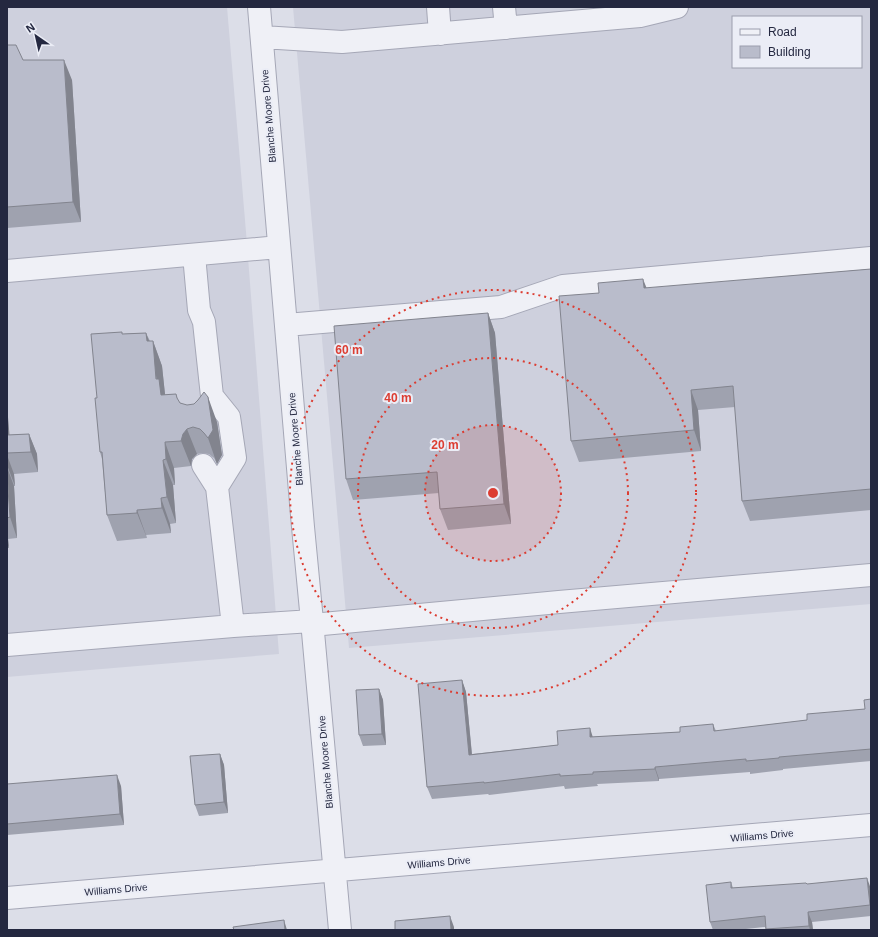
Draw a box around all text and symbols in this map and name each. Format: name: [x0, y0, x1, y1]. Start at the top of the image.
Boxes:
north arrow: [16, 16, 56, 56]
legend: [732, 16, 862, 68]
text: N: [24, 20, 37, 35]
text: Road: [768, 25, 797, 39]
text: Building: [768, 45, 811, 59]
street label: Blanche Moore Drive: [259, 69, 278, 163]
text: 60 m: [335, 343, 363, 357]
text: 40 m: [384, 391, 412, 405]
street label: Blanche Moore Drive: [286, 392, 305, 486]
text: 20 m: [431, 438, 459, 452]
centre of rings: [486, 486, 500, 500]
street label: Blanche Moore Drive: [316, 715, 335, 809]
street label: Williams Drive: [730, 827, 794, 844]
street label: Williams Drive: [407, 854, 471, 871]
street label: Williams Drive: [84, 881, 148, 898]

